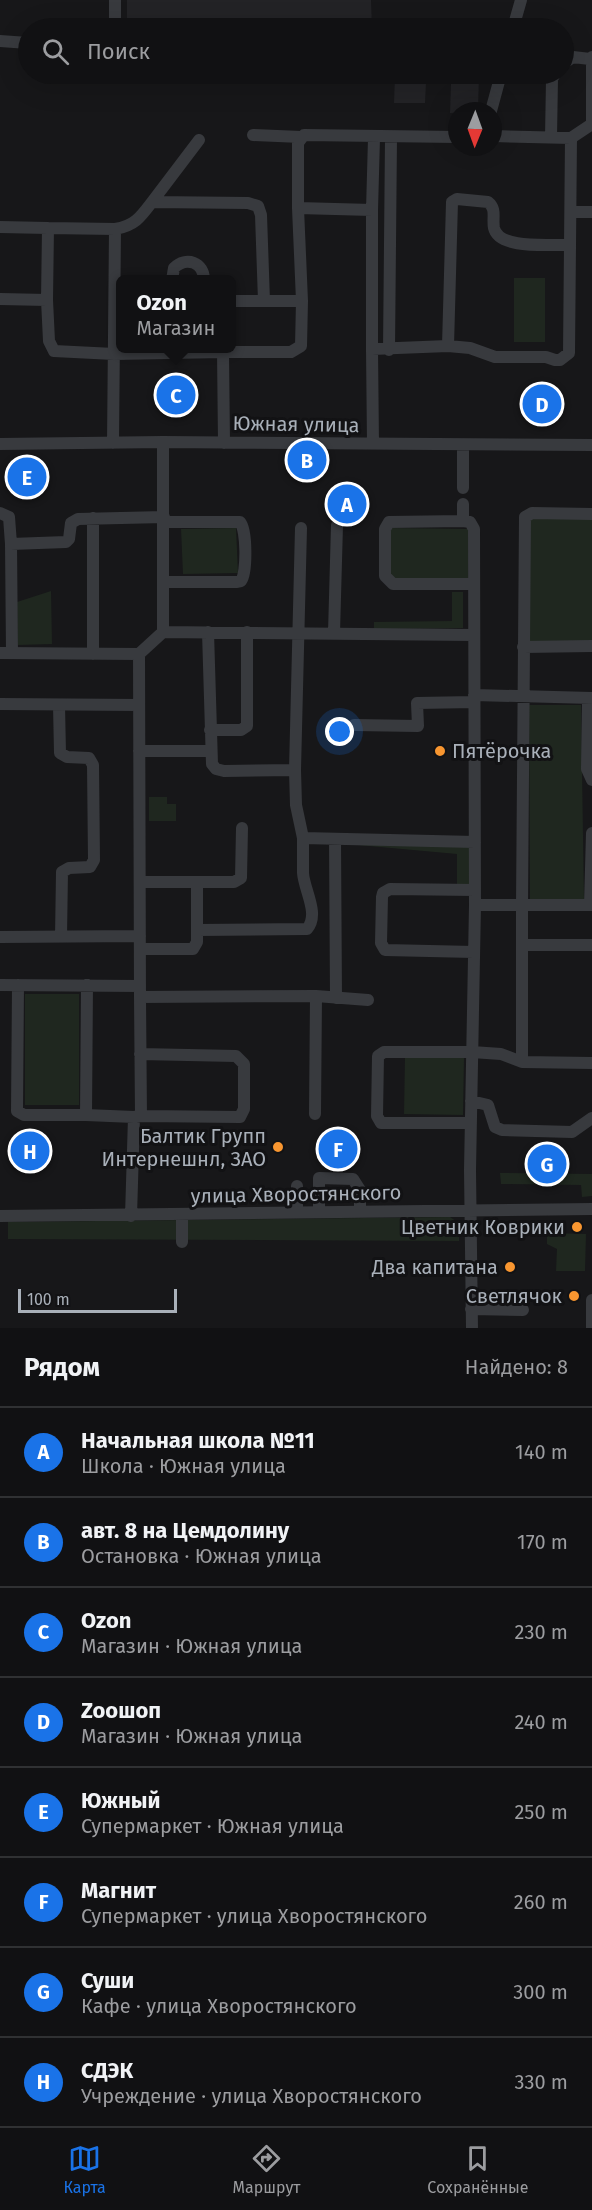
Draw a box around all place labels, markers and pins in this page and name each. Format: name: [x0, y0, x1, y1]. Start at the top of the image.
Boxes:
pin: C: [156, 372, 195, 418]
pin: D: [522, 382, 562, 426]
pin: B: [288, 438, 326, 482]
pin: E: [8, 454, 46, 500]
pin: A: [328, 482, 366, 526]
place label: Пятёрочка: [452, 739, 552, 763]
marker: Пятёрочка: [433, 744, 447, 758]
place label: Балтик Групп Интернешнл, ЗАО: [102, 1124, 266, 1171]
pin: F: [318, 1126, 358, 1172]
pin: H: [10, 1128, 50, 1174]
marker: Балтик Групп Интернешнл, ЗАО: [271, 1140, 285, 1154]
pin: G: [528, 1142, 566, 1186]
place label: Цветник Коврики: [401, 1215, 565, 1239]
marker: Цветник Коврики: [570, 1220, 584, 1234]
place label: Два капитана: [371, 1255, 498, 1279]
marker: Два капитана: [503, 1260, 517, 1274]
place label: Светлячок: [466, 1284, 563, 1308]
marker: Светлячок: [567, 1289, 581, 1303]

